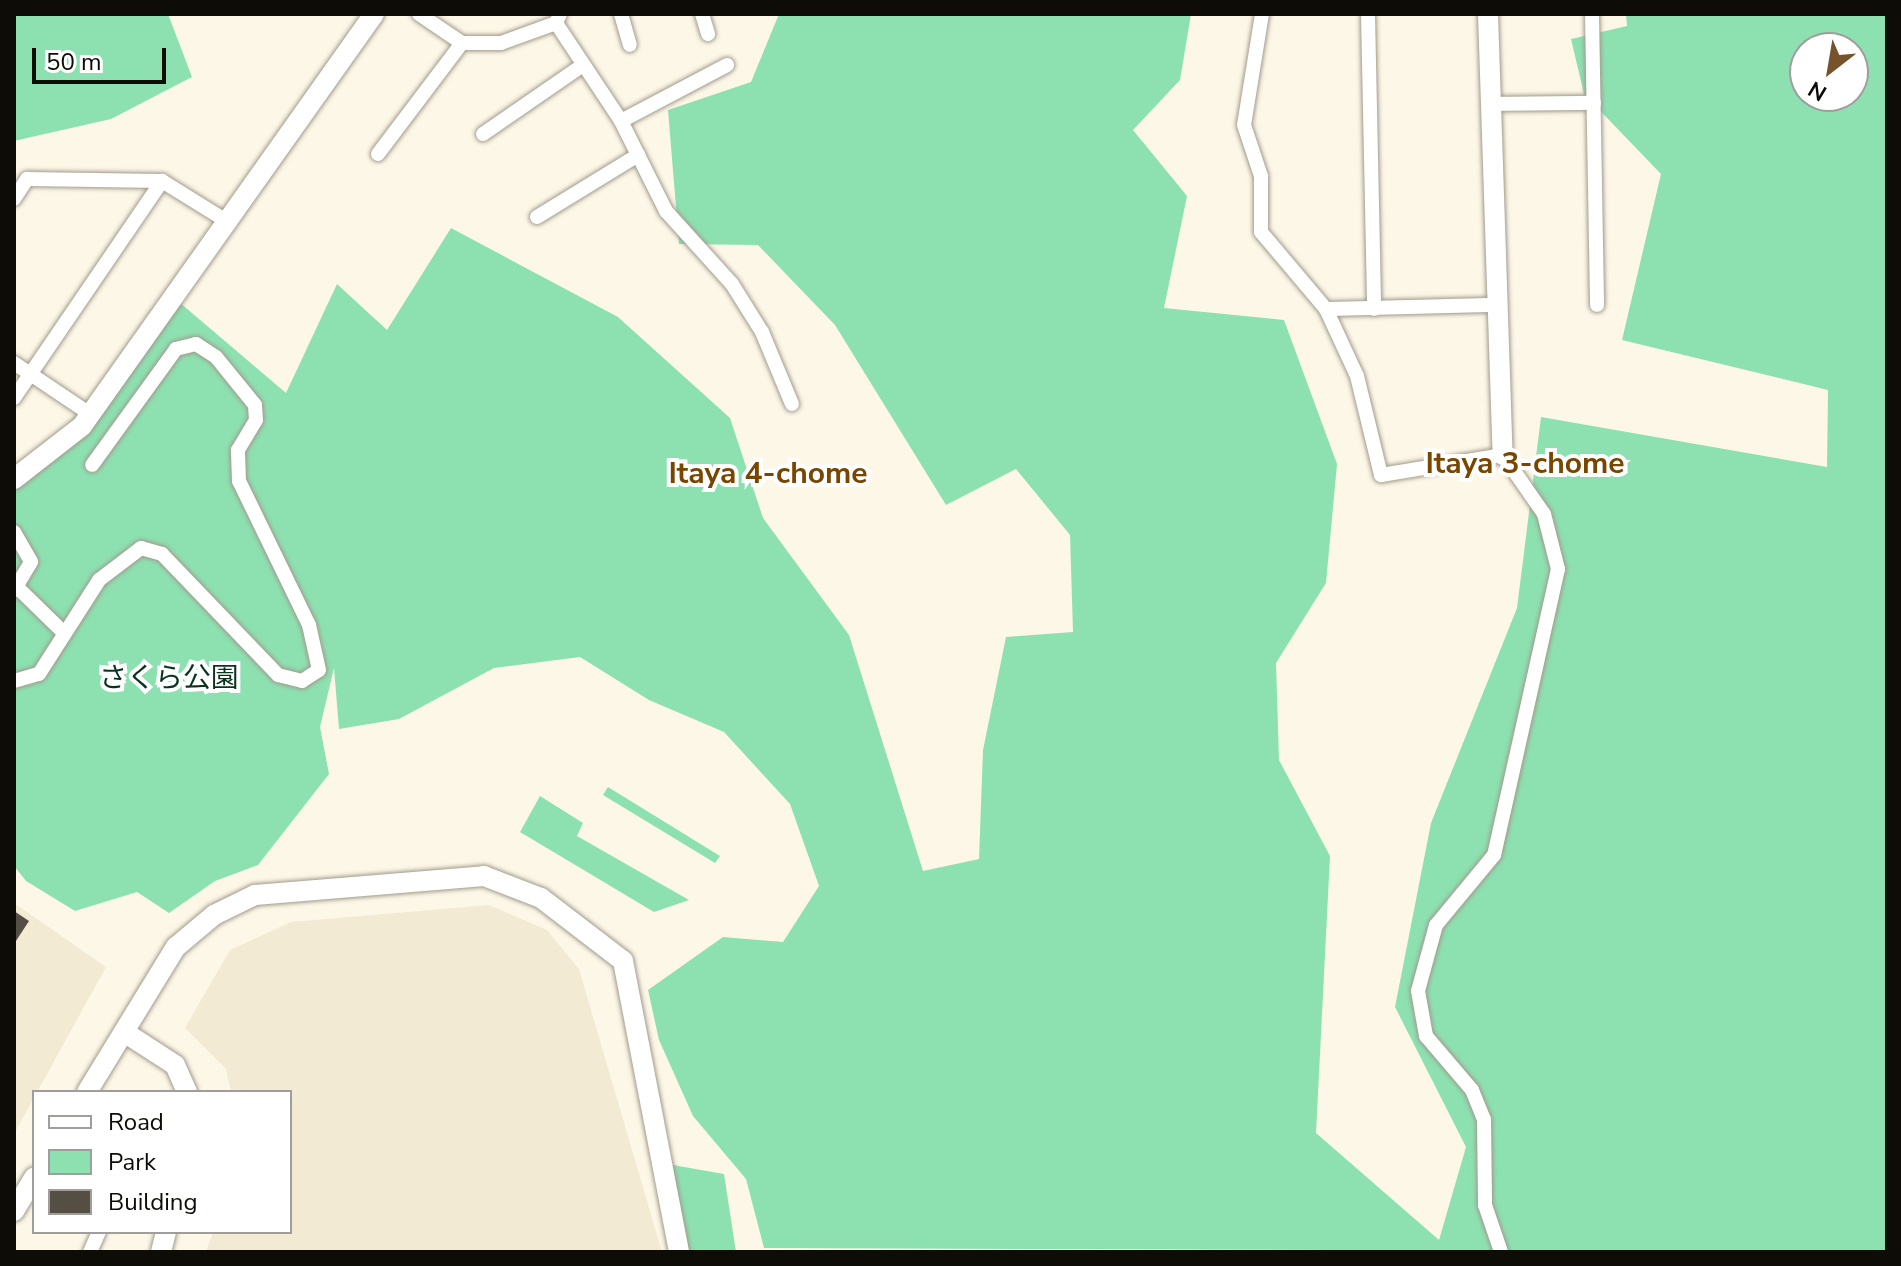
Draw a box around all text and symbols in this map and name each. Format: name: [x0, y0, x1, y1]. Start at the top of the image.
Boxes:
scale bar: [36, 32, 170, 82]
north arrow: [1789, 32, 1869, 112]
text: 50 m: [46, 46, 102, 78]
text: N: [1803, 74, 1832, 108]
district label: Itaya 3-chome: [1425, 446, 1625, 482]
district label: Itaya 4-chome: [668, 456, 868, 492]
park label: さくら公園: [99, 661, 239, 695]
legend: [32, 1090, 292, 1234]
text: Road: [108, 1106, 164, 1138]
text: Park: [108, 1146, 156, 1178]
text: Building: [108, 1186, 198, 1218]

